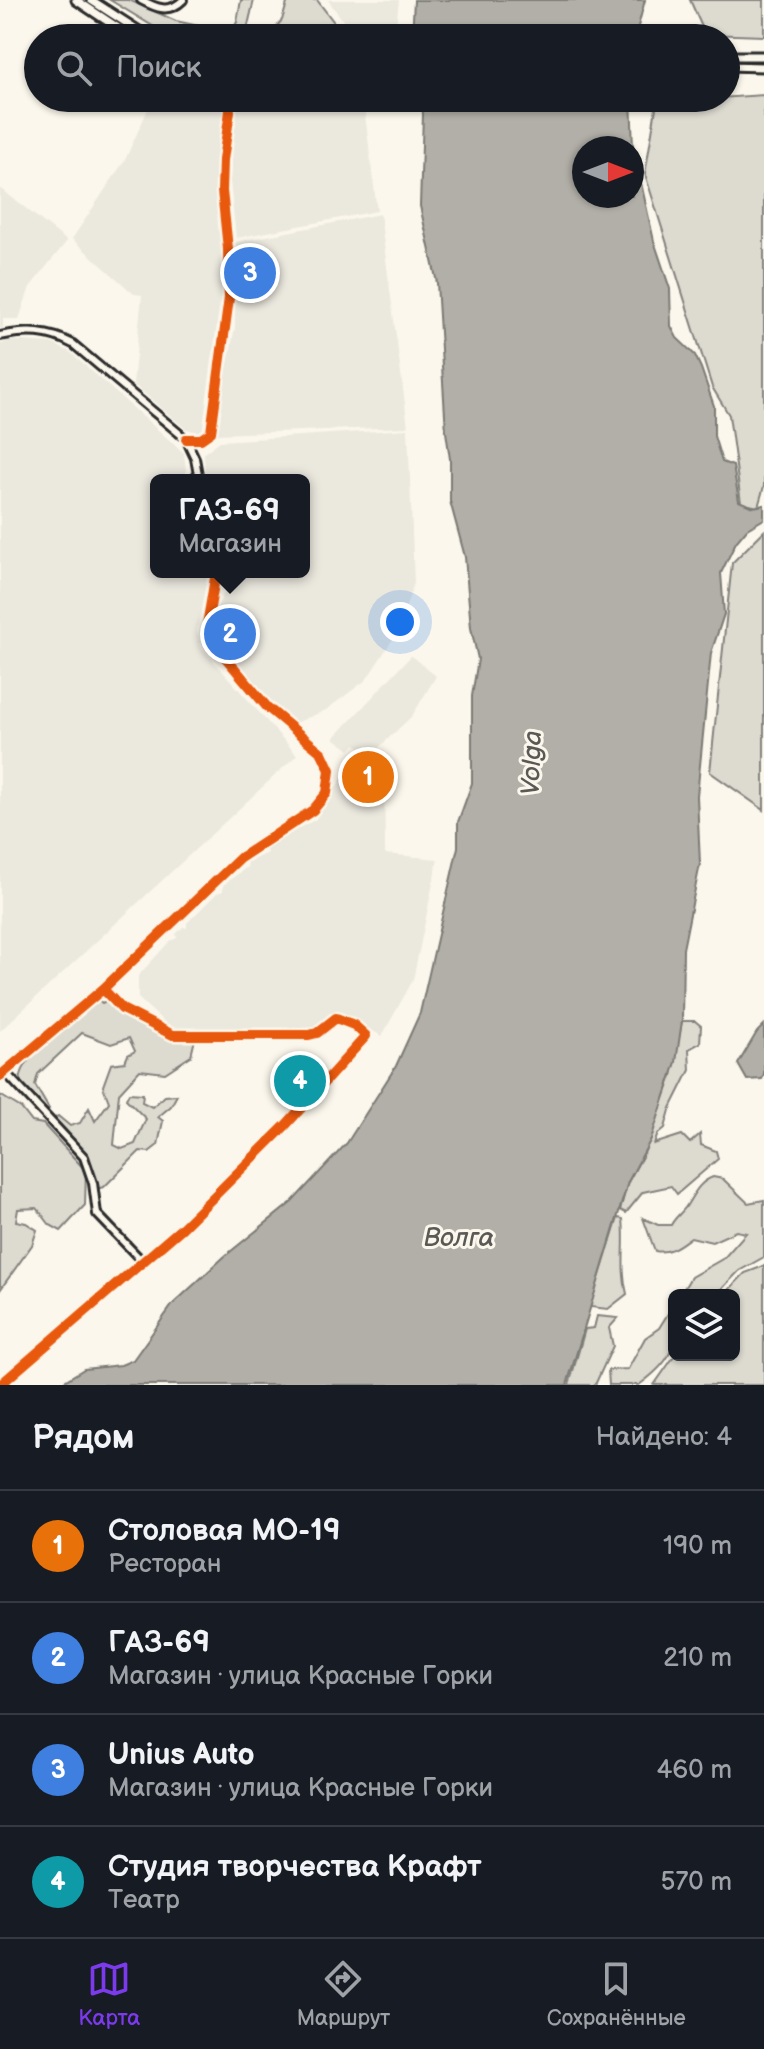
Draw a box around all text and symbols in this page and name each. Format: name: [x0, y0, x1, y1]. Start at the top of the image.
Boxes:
search box: [24, 24, 740, 112]
icon: search: [52, 46, 96, 90]
text: Поиск: [116, 50, 202, 86]
north arrow: [572, 136, 644, 208]
pin: 3: [224, 243, 276, 303]
popup: [150, 474, 310, 578]
text: ГАЗ-69: [178, 493, 280, 529]
text: Магазин: [178, 529, 282, 560]
your location: [380, 602, 420, 642]
pin: 2: [204, 604, 256, 664]
water label: Volga: [516, 730, 549, 796]
pin: 1: [342, 747, 394, 807]
pin: 4: [274, 1051, 326, 1111]
water label: Волга: [424, 1223, 494, 1254]
map controls: [668, 1289, 740, 1361]
button: layers: [668, 1289, 740, 1361]
text: Рядом: [32, 1417, 134, 1458]
text: Найдено: 4: [596, 1422, 732, 1453]
text: Столовая МО-19: [108, 1513, 341, 1549]
text: 1: [53, 1531, 63, 1562]
text: 190 m: [663, 1531, 732, 1562]
text: Ресторан: [108, 1549, 222, 1580]
text: ГАЗ-69: [108, 1625, 210, 1661]
text: 2: [50, 1643, 66, 1674]
text: 210 m: [663, 1643, 732, 1674]
text: Магазин · улица Красные Горки: [108, 1661, 493, 1692]
text: Unius Auto: [108, 1737, 255, 1773]
text: 3: [50, 1755, 66, 1786]
text: 460 m: [656, 1755, 732, 1786]
text: Магазин · улица Красные Горки: [108, 1773, 493, 1804]
text: Студия творчества Крафт: [108, 1849, 482, 1885]
text: 4: [50, 1867, 66, 1898]
text: 570 m: [661, 1867, 732, 1898]
text: Театр: [108, 1885, 180, 1916]
tab: Карта: [78, 1957, 140, 2032]
tab: Маршрут: [297, 1957, 390, 2032]
tab: Сохранённые: [547, 1957, 686, 2032]

